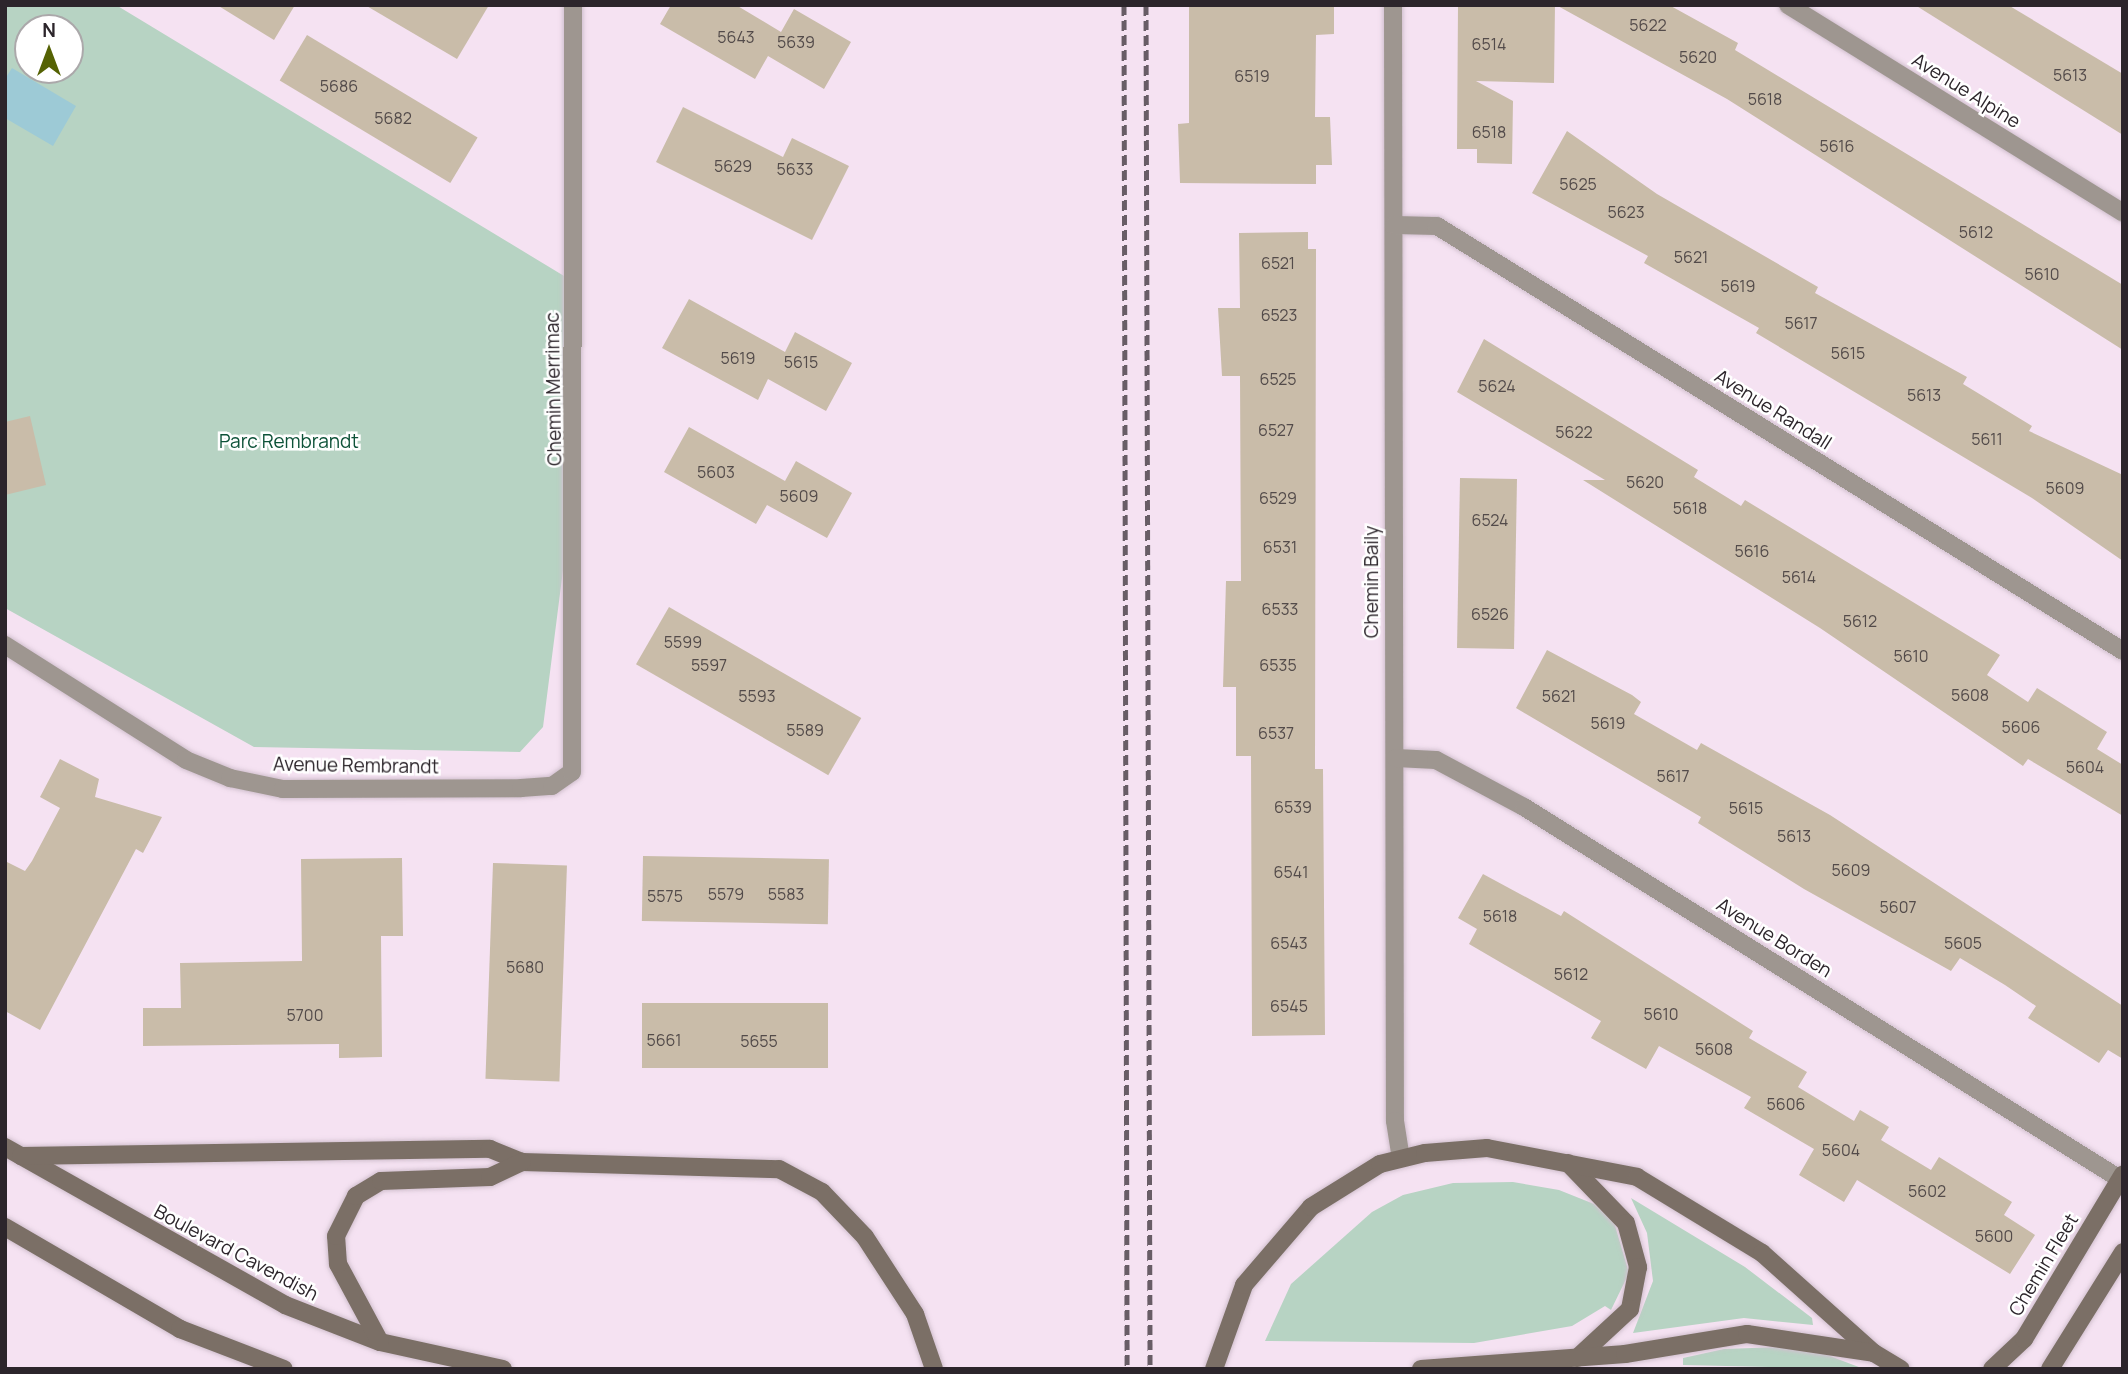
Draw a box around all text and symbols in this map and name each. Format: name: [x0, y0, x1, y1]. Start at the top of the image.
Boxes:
north arrow: [14, 14, 84, 84]
house number: 5622: [1629, 15, 1667, 35]
text: N: [42, 17, 56, 43]
house number: 5643: [717, 27, 755, 47]
house number: 5639: [777, 32, 815, 52]
house number: 6514: [1472, 34, 1506, 54]
house number: 5620: [1679, 47, 1717, 67]
street label: Avenue Alpine: [1908, 49, 2024, 133]
house number: 5613: [2053, 65, 2087, 85]
house number: 6519: [1234, 66, 1270, 86]
house number: 5686: [320, 76, 358, 96]
house number: 5618: [1748, 89, 1782, 109]
house number: 5682: [374, 108, 412, 128]
house number: 6518: [1472, 122, 1506, 142]
house number: 5616: [1819, 136, 1855, 156]
house number: 5629: [714, 156, 752, 176]
house number: 5633: [777, 159, 813, 179]
house number: 5625: [1559, 174, 1597, 194]
house number: 5623: [1607, 202, 1645, 222]
house number: 5612: [1959, 222, 1993, 242]
house number: 5621: [1674, 247, 1708, 267]
house number: 6521: [1261, 253, 1295, 273]
house number: 5610: [2025, 264, 2059, 284]
house number: 5619: [1720, 276, 1756, 296]
house number: 6523: [1261, 305, 1297, 325]
street label: Chemin Merrimac: [541, 312, 567, 466]
house number: 5617: [1784, 313, 1818, 333]
house number: 5615: [1831, 343, 1865, 363]
house number: 5619: [720, 348, 756, 368]
house number: 5615: [784, 352, 818, 372]
street label: Avenue Randall: [1710, 365, 1836, 455]
house number: 6525: [1259, 369, 1297, 389]
house number: 5624: [1478, 376, 1516, 396]
house number: 5613: [1907, 385, 1941, 405]
house number: 6527: [1258, 420, 1294, 440]
house number: 5622: [1555, 422, 1593, 442]
house number: 5611: [1971, 429, 2003, 449]
park label: Parc Rembrandt: [219, 431, 359, 453]
house number: 5603: [697, 462, 735, 482]
house number: 5620: [1626, 472, 1664, 492]
house number: 5609: [2046, 478, 2084, 498]
house number: 5609: [780, 486, 818, 506]
house number: 6529: [1259, 488, 1297, 508]
house number: 5618: [1673, 498, 1707, 518]
house number: 6524: [1472, 510, 1508, 530]
street label: Chemin Baily: [1361, 526, 1383, 638]
house number: 6531: [1263, 537, 1297, 557]
house number: 5616: [1734, 541, 1770, 561]
house number: 5614: [1782, 567, 1816, 587]
house number: 6533: [1262, 599, 1298, 619]
house number: 6526: [1471, 604, 1509, 624]
house number: 5612: [1843, 611, 1877, 631]
house number: 5599: [664, 632, 702, 652]
house number: 5610: [1894, 646, 1928, 666]
house number: 5597: [691, 655, 727, 675]
house number: 6535: [1259, 655, 1297, 675]
house number: 5608: [1951, 685, 1989, 705]
house number: 5593: [738, 686, 776, 706]
house number: 5621: [1542, 686, 1576, 706]
house number: 5619: [1590, 713, 1626, 733]
house number: 5606: [2002, 717, 2040, 737]
house number: 5589: [786, 720, 824, 740]
house number: 6537: [1258, 723, 1294, 743]
street label: Avenue Rembrandt: [273, 753, 439, 779]
house number: 5604: [2066, 757, 2104, 777]
house number: 5617: [1656, 766, 1690, 786]
house number: 6539: [1274, 797, 1312, 817]
house number: 5615: [1729, 798, 1763, 818]
house number: 5613: [1777, 826, 1811, 846]
house number: 5609: [1832, 860, 1870, 880]
house number: 6541: [1274, 862, 1308, 882]
house number: 5579: [708, 884, 744, 904]
house number: 5583: [768, 884, 804, 904]
house number: 5575: [647, 886, 683, 906]
street label: Avenue Borden: [1712, 893, 1836, 983]
house number: 5607: [1880, 897, 1916, 917]
house number: 5618: [1483, 906, 1517, 926]
house number: 6543: [1270, 933, 1308, 953]
house number: 5605: [1944, 933, 1982, 953]
house number: 5680: [506, 957, 544, 977]
house number: 5612: [1554, 964, 1588, 984]
house number: 6545: [1270, 996, 1308, 1016]
house number: 5610: [1644, 1004, 1678, 1024]
house number: 5700: [287, 1005, 323, 1025]
house number: 5661: [646, 1030, 682, 1050]
house number: 5655: [740, 1031, 778, 1051]
house number: 5608: [1695, 1039, 1733, 1059]
house number: 5606: [1767, 1094, 1805, 1114]
house number: 5604: [1822, 1140, 1860, 1160]
house number: 5602: [1908, 1181, 1946, 1201]
street label: Boulevard Cavendish: [150, 1200, 322, 1306]
street label: Chemin Fleet: [2005, 1210, 2083, 1320]
house number: 5600: [1975, 1226, 2013, 1246]

